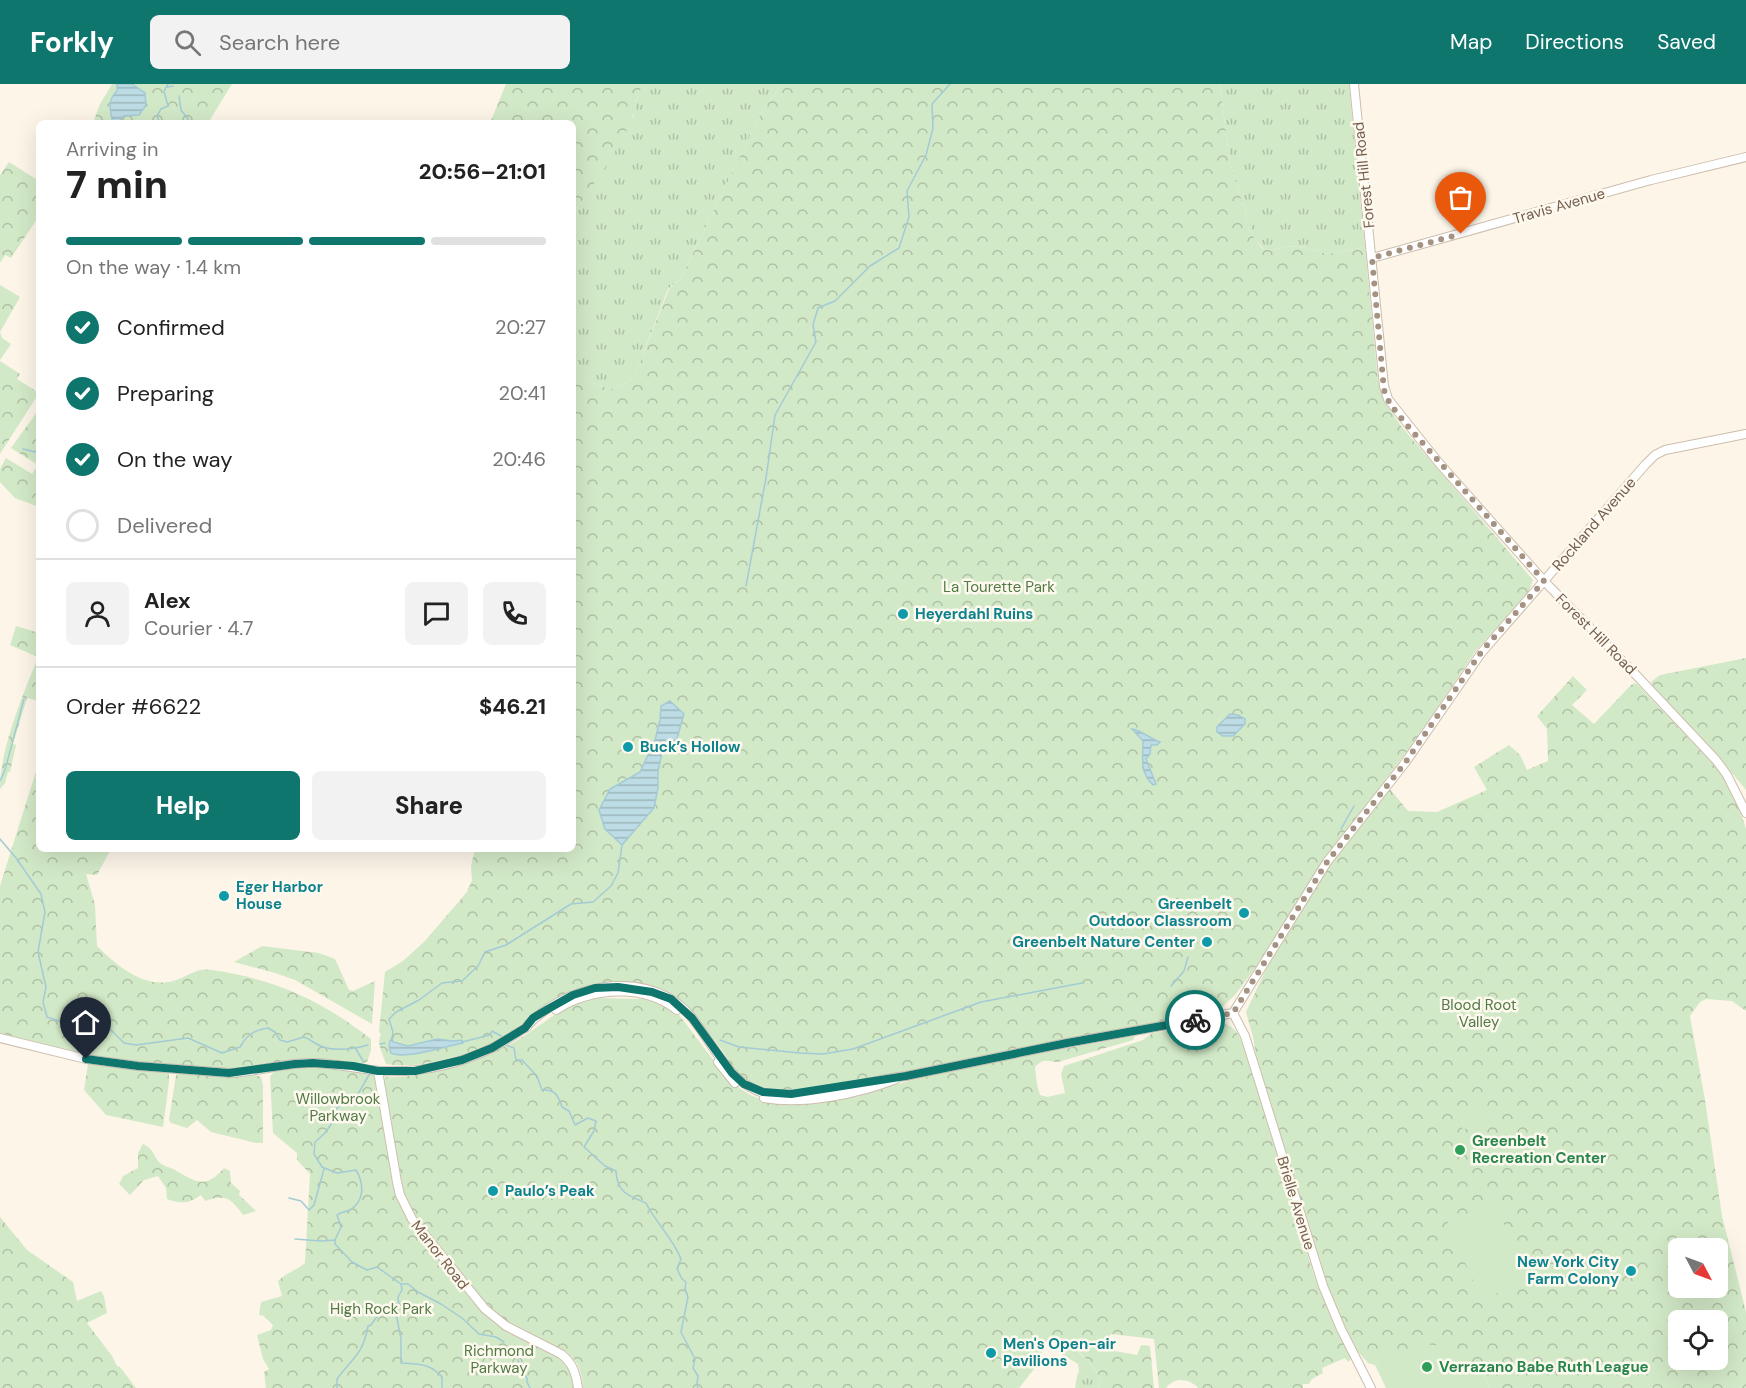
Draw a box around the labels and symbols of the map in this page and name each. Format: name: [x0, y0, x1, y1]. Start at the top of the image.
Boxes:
street label: Forest Hill Road: [1348, 121, 1380, 229]
pin: [1435, 172, 1486, 234]
street label: Travis Avenue: [1511, 183, 1607, 229]
street label: Rockland Avenue: [1548, 473, 1640, 575]
park label: La Tourette Park: [943, 577, 1055, 597]
street label: Forest Hill Road: [1551, 589, 1641, 679]
place label: Heyerdahl Ruins: [915, 604, 1033, 624]
marker: Heyerdahl Ruins: [896, 607, 910, 621]
place label: Buck’s Hollow: [640, 737, 741, 757]
marker: Buck’s Hollow: [621, 740, 635, 754]
place label: Eger Harbor House: [236, 877, 323, 914]
marker: Eger Harbor House: [217, 889, 231, 903]
place label: Greenbelt Outdoor Classroom: [1089, 894, 1232, 931]
marker: Greenbelt Outdoor Classroom: [1237, 906, 1251, 920]
place label: Greenbelt Nature Center: [1012, 932, 1195, 952]
marker: Greenbelt Nature Center: [1200, 935, 1214, 949]
courier: [1165, 990, 1225, 1050]
park label: Blood Root Valley: [1441, 995, 1517, 1032]
pin: [60, 997, 111, 1059]
park label: Willowbrook Parkway: [296, 1089, 381, 1126]
place label: Greenbelt Recreation Center: [1472, 1131, 1606, 1168]
marker: Greenbelt Recreation Center: [1453, 1143, 1467, 1157]
street label: Brielle Avenue: [1272, 1154, 1320, 1252]
place label: Paulo’s Peak: [505, 1181, 595, 1201]
marker: Paulo’s Peak: [486, 1184, 500, 1198]
street label: Manor Road: [407, 1216, 473, 1294]
north arrow: [1668, 1238, 1728, 1298]
place label: New York City Farm Colony: [1517, 1252, 1619, 1289]
marker: New York City Farm Colony: [1624, 1264, 1638, 1278]
park label: High Rock Park: [330, 1299, 432, 1319]
place label: Men's Open-air Pavilions: [1003, 1334, 1116, 1371]
park label: Richmond Parkway: [464, 1341, 534, 1378]
marker: Men's Open-air Pavilions: [984, 1346, 998, 1360]
place label: Verrazano Babe Ruth League: [1439, 1357, 1649, 1377]
marker: Verrazano Babe Ruth League: [1420, 1360, 1434, 1374]

